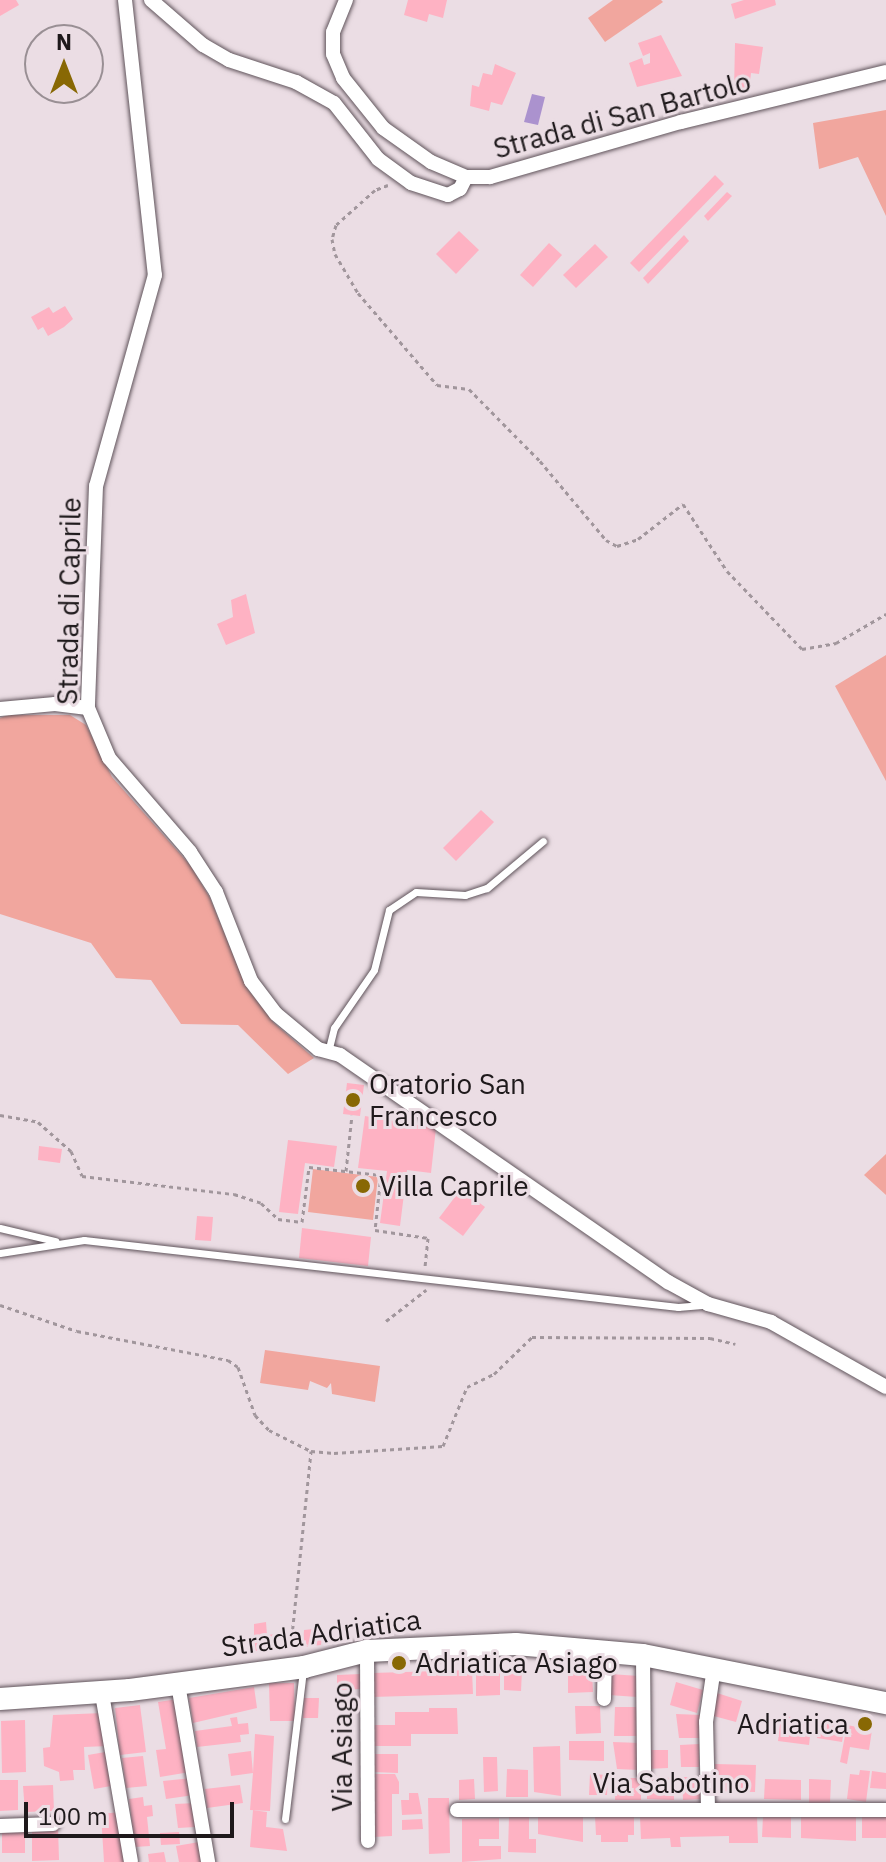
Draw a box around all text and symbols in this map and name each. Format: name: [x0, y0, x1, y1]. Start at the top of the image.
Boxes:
north arrow: [24, 24, 104, 104]
text: N: [56, 27, 72, 56]
street label: Strada di San Bartolo: [490, 64, 754, 166]
street label: Strada di Caprile: [50, 497, 88, 705]
place label: Oratorio San Francesco: [369, 1067, 526, 1133]
marker: Oratorio San Francesco: [344, 1091, 362, 1109]
place label: Villa Caprile: [379, 1169, 529, 1203]
marker: Villa Caprile: [354, 1177, 372, 1195]
street label: Strada Adriatica: [219, 1602, 423, 1664]
place label: Adriatica Asiago: [415, 1646, 618, 1680]
marker: Adriatica Asiago: [390, 1654, 408, 1672]
street label: Via Asiago: [325, 1682, 359, 1812]
place label: Adriatica: [737, 1707, 849, 1741]
marker: Adriatica: [856, 1715, 874, 1733]
street label: Via Sabotino: [592, 1766, 750, 1800]
scale bar: [28, 1786, 238, 1836]
text: 100 m: [38, 1800, 108, 1832]

